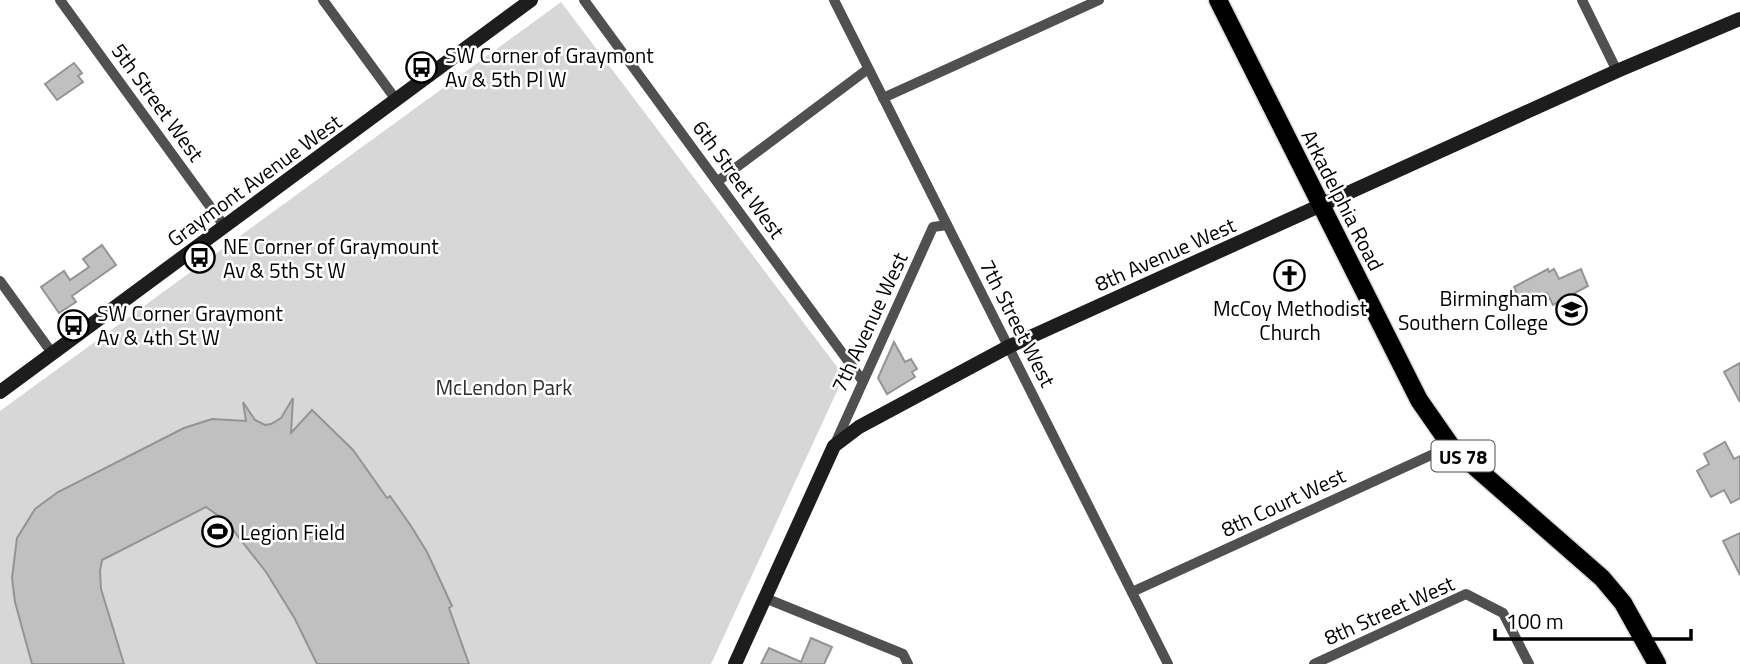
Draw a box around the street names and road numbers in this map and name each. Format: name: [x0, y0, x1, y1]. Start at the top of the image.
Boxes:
street label: 5th Street West: [104, 36, 212, 168]
street label: Graymont Avenue West: [160, 105, 348, 254]
street label: 6th Street West: [685, 113, 793, 245]
street label: Arkadelphia Road: [1294, 124, 1392, 276]
street label: 8th Avenue West: [1089, 208, 1241, 299]
street label: 7th Avenue West: [823, 246, 916, 397]
street label: 7th Street West: [972, 253, 1064, 393]
road number: US 78: [1432, 440, 1494, 471]
street label: 8th Court West: [1216, 459, 1351, 545]
street label: 8th Street West: [1319, 567, 1460, 653]

